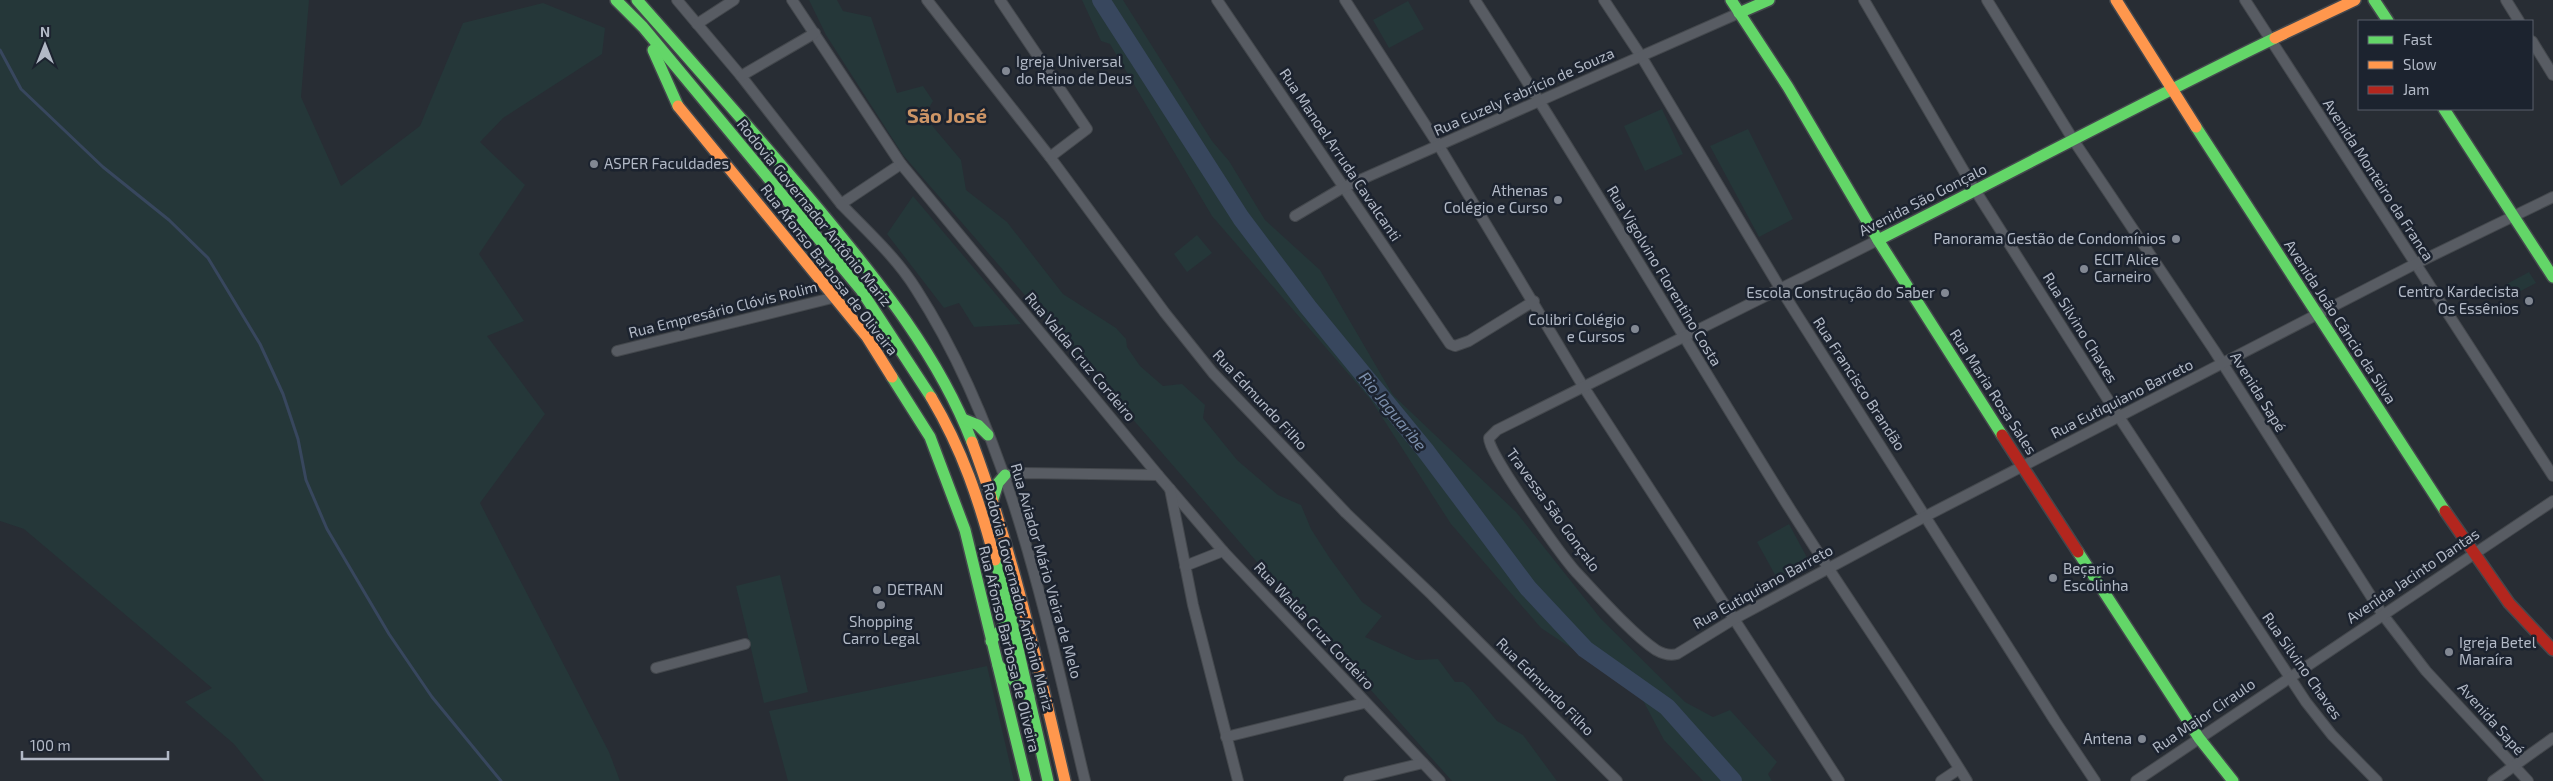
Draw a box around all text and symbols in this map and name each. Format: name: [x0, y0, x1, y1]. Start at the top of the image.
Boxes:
north arrow: [20, 20, 70, 70]
legend: [2358, 20, 2533, 110]
text: N: [40, 23, 50, 40]
text: Fast: [2403, 30, 2433, 48]
street label: Rua Euzely Fabrício de Souza: [1431, 43, 1617, 139]
place label: Igreja Universal do Reino de Deus: [1016, 52, 1132, 87]
text: Slow: [2403, 55, 2437, 73]
marker: Igreja Universal do Reino de Deus: [1000, 65, 1012, 77]
street label: Rua Manoel Arruda Cavalcanti: [1276, 65, 1405, 244]
text: Jam: [2403, 80, 2429, 98]
street label: Avenida Monteiro da Franca: [2320, 95, 2438, 264]
district label: São José: [907, 103, 987, 127]
street label: Rodovia Governador Antônio Mariz: [734, 115, 896, 310]
place label: ASPER Faculdades: [604, 154, 729, 172]
marker: ASPER Faculdades: [588, 158, 600, 170]
street label: Avenida São Gonçalo: [1856, 159, 1990, 240]
street label: Rua Afonso Barbosa de Oliveira: [757, 180, 902, 359]
place label: Athenas Colégio e Curso: [1444, 181, 1548, 216]
street label: Rua Vigolvino Florentino Costa: [1604, 182, 1726, 369]
marker: Athenas Colégio e Curso: [1552, 194, 1564, 206]
place label: Panorama Gestão de Condomínios: [1934, 229, 2166, 247]
marker: Panorama Gestão de Condomínios: [2170, 233, 2182, 245]
street label: Avenida João Câncio da Silva: [2281, 236, 2401, 407]
place label: ECIT Alice Carneiro: [2094, 250, 2159, 285]
marker: ECIT Alice Carneiro: [2078, 263, 2090, 275]
street label: Rua Silvino Chaves: [2040, 269, 2122, 386]
street label: Rua Empresário Clóvis Rolim: [626, 277, 819, 341]
place label: Centro Kardecista Os Essênios: [2398, 282, 2519, 317]
place label: Escola Construção do Saber: [1746, 283, 1935, 302]
marker: Escola Construção do Saber: [1939, 287, 1951, 299]
street label: Rua Valda Cruz Cordeiro: [1022, 288, 1140, 424]
marker: Centro Kardecista Os Essênios: [2523, 295, 2535, 307]
place label: Colibri Colégio e Cursos: [1528, 310, 1625, 345]
street label: Rua Francisco Brandão: [1810, 313, 1910, 454]
marker: Colibri Colégio e Cursos: [1629, 323, 1641, 335]
street label: Rua Maria Rosa Sales: [1947, 325, 2041, 458]
street label: Rua Edmundo Filho: [1210, 345, 1312, 453]
street label: Avenida Sapé: [2227, 348, 2291, 435]
street label: Rua Eutiquiano Barreto: [2047, 354, 2196, 442]
water label: Rio Jaguaribe: [1356, 367, 1431, 454]
street label: Travessa São Gonçalo: [1502, 444, 1605, 575]
street label: Rua Aviador Mário Vieira de Melo: [1008, 461, 1086, 680]
street label: Rodovia Governador Antônio Mariz: [980, 480, 1058, 713]
street label: Avenida Jacinto Dantas: [2343, 524, 2482, 626]
street label: Rua Eutiquiano Barreto: [1689, 540, 1836, 632]
street label: Rua Afonso Barbosa de Oliveira: [976, 544, 1044, 754]
street label: Rua Walda Cruz Cordeiro: [1251, 558, 1379, 693]
place label: Beçario Escolinha: [2063, 559, 2129, 594]
marker: Beçario Escolinha: [2047, 572, 2059, 584]
place label: DETRAN: [887, 580, 943, 598]
marker: DETRAN: [871, 584, 883, 596]
marker: Shopping Carro Legal: [875, 599, 887, 611]
street label: Rua Silvino Chaves: [2259, 608, 2347, 723]
place label: Shopping Carro Legal: [842, 612, 920, 647]
place label: Igreja Betel Maraíra: [2459, 633, 2537, 668]
street label: Rua Edmundo Filho: [1493, 634, 1598, 739]
marker: Igreja Betel Maraíra: [2443, 646, 2455, 658]
street label: Rua Major Ciraulo: [2149, 674, 2259, 757]
street label: Avenida Sapé: [2455, 679, 2529, 758]
scale bar: [22, 728, 169, 760]
place label: Antena: [2083, 729, 2132, 747]
marker: Antena: [2136, 733, 2148, 745]
text: 100 m: [30, 736, 71, 754]

